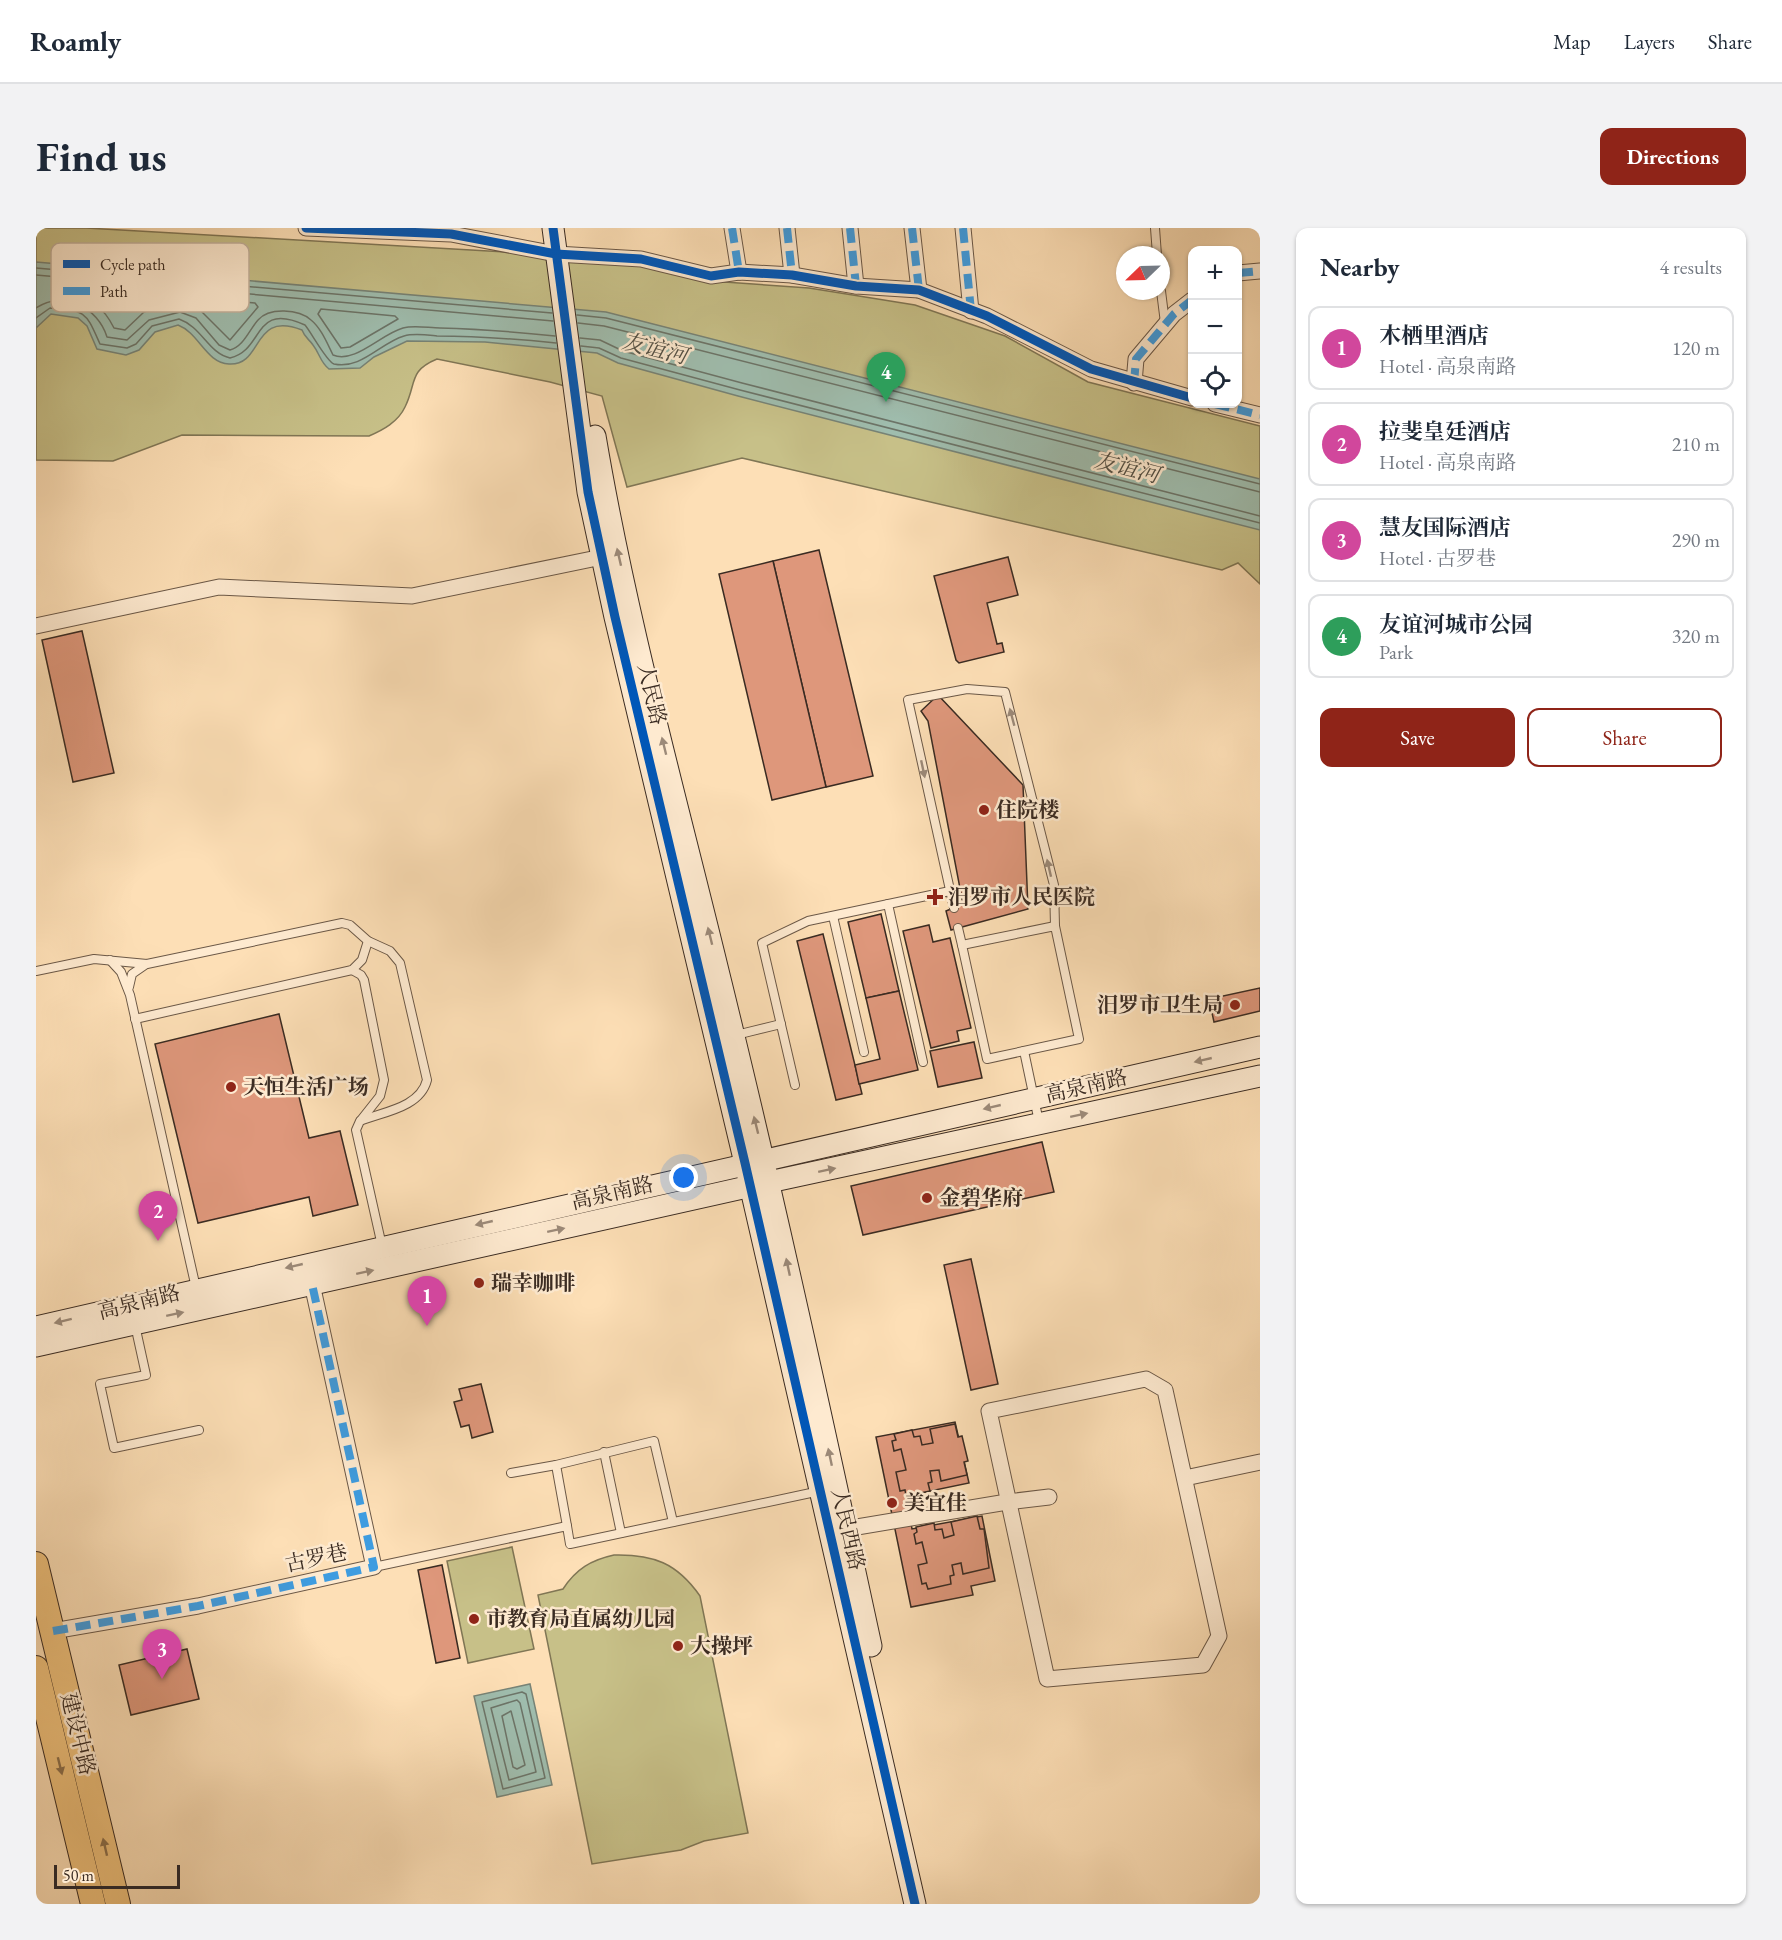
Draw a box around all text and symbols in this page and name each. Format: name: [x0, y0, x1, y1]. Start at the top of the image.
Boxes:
text: Roamly: [30, 23, 121, 59]
text: Map: [1553, 28, 1591, 55]
text: Layers: [1624, 28, 1675, 55]
text: Share: [1708, 28, 1752, 55]
button: Directions: [1600, 128, 1746, 185]
text: Find us: [36, 129, 167, 184]
legend: [51, 243, 249, 312]
north arrow: [1116, 246, 1170, 300]
map controls: [1188, 246, 1242, 408]
button: +: [1188, 246, 1242, 300]
text: Nearby: [1320, 250, 1400, 284]
text: Cycle path: [100, 254, 165, 275]
text: 4 results: [1659, 254, 1722, 280]
text: Path: [100, 281, 128, 302]
button: −: [1188, 300, 1242, 354]
text: 木栖里酒店: [1379, 321, 1489, 350]
water label: 友谊河: [619, 326, 694, 372]
text: 1: [1336, 335, 1347, 361]
text: 120 m: [1672, 335, 1720, 361]
pin: 4: [866, 352, 906, 402]
text: Hotel · 高泉南路: [1379, 353, 1516, 379]
button: locate: [1188, 354, 1242, 408]
text: 拉斐皇廷酒店: [1379, 417, 1511, 446]
text: 2: [1336, 431, 1347, 457]
text: 210 m: [1672, 431, 1720, 457]
water label: 友谊河: [1091, 445, 1166, 491]
text: Hotel · 高泉南路: [1379, 449, 1516, 475]
text: 慧友国际酒店: [1379, 513, 1511, 542]
text: 3: [1336, 527, 1347, 553]
text: 290 m: [1672, 527, 1720, 553]
text: Hotel · 古罗巷: [1379, 545, 1496, 571]
one-way arrow: [613, 547, 623, 566]
text: 友谊河城市公园: [1379, 610, 1533, 639]
text: 4: [1336, 623, 1347, 649]
text: 320 m: [1672, 623, 1720, 649]
text: Park: [1379, 639, 1413, 665]
street label: 人民路: [632, 660, 673, 728]
one-way arrow: [1006, 708, 1016, 726]
button: Save: [1320, 708, 1515, 767]
button: Share: [1527, 708, 1722, 767]
one-way arrow: [658, 737, 668, 755]
one-way arrow: [919, 760, 929, 778]
place label: 住院楼: [996, 796, 1059, 823]
marker: 住院楼: [977, 803, 991, 817]
one-way arrow: [1044, 858, 1054, 877]
place label: 汨罗市人民医院: [948, 883, 1095, 910]
marker: 汨罗市人民医院: [926, 888, 944, 906]
one-way arrow: [704, 927, 714, 945]
place label: 汨罗市卫生局: [1097, 991, 1223, 1018]
marker: 汨罗市卫生局: [1228, 998, 1242, 1012]
one-way arrow: [1194, 1055, 1212, 1065]
street label: 高泉南路: [1042, 1063, 1130, 1108]
place label: 天恒生活广场: [243, 1073, 369, 1100]
marker: 天恒生活广场: [224, 1080, 238, 1094]
one-way arrow: [982, 1103, 1001, 1112]
one-way arrow: [1069, 1110, 1088, 1119]
one-way arrow: [750, 1116, 760, 1134]
your location: [669, 1163, 698, 1192]
one-way arrow: [817, 1165, 836, 1174]
street label: 高泉南路: [568, 1170, 656, 1215]
place label: 金碧华府: [939, 1184, 1023, 1211]
marker: 金碧华府: [920, 1191, 934, 1205]
pin: 2: [138, 1192, 178, 1241]
one-way arrow: [474, 1218, 493, 1228]
one-way arrow: [546, 1225, 565, 1234]
one-way arrow: [783, 1257, 792, 1276]
one-way arrow: [284, 1262, 303, 1272]
one-way arrow: [356, 1267, 375, 1276]
place label: 瑞幸咖啡: [491, 1269, 575, 1296]
pin: 1: [408, 1276, 446, 1326]
marker: 瑞幸咖啡: [472, 1276, 486, 1290]
street label: 高泉南路: [95, 1278, 183, 1325]
one-way arrow: [166, 1309, 185, 1318]
one-way arrow: [54, 1316, 72, 1326]
one-way arrow: [824, 1448, 834, 1466]
street label: 人民西路: [826, 1485, 871, 1573]
place label: 美宜佳: [904, 1489, 967, 1516]
marker: 美宜佳: [885, 1496, 899, 1510]
street label: 古罗巷: [282, 1538, 350, 1577]
place label: 市教育局直属幼儿园: [486, 1605, 675, 1632]
marker: 市教育局直属幼儿园: [467, 1612, 481, 1626]
pin: 3: [142, 1630, 182, 1679]
place label: 大操坪: [690, 1632, 753, 1659]
marker: 大操坪: [671, 1639, 685, 1653]
street label: 建设中路: [55, 1690, 102, 1778]
one-way arrow: [55, 1757, 65, 1775]
one-way arrow: [100, 1837, 109, 1856]
scale bar: [54, 1862, 180, 1890]
text: 50 m: [63, 1865, 94, 1886]

